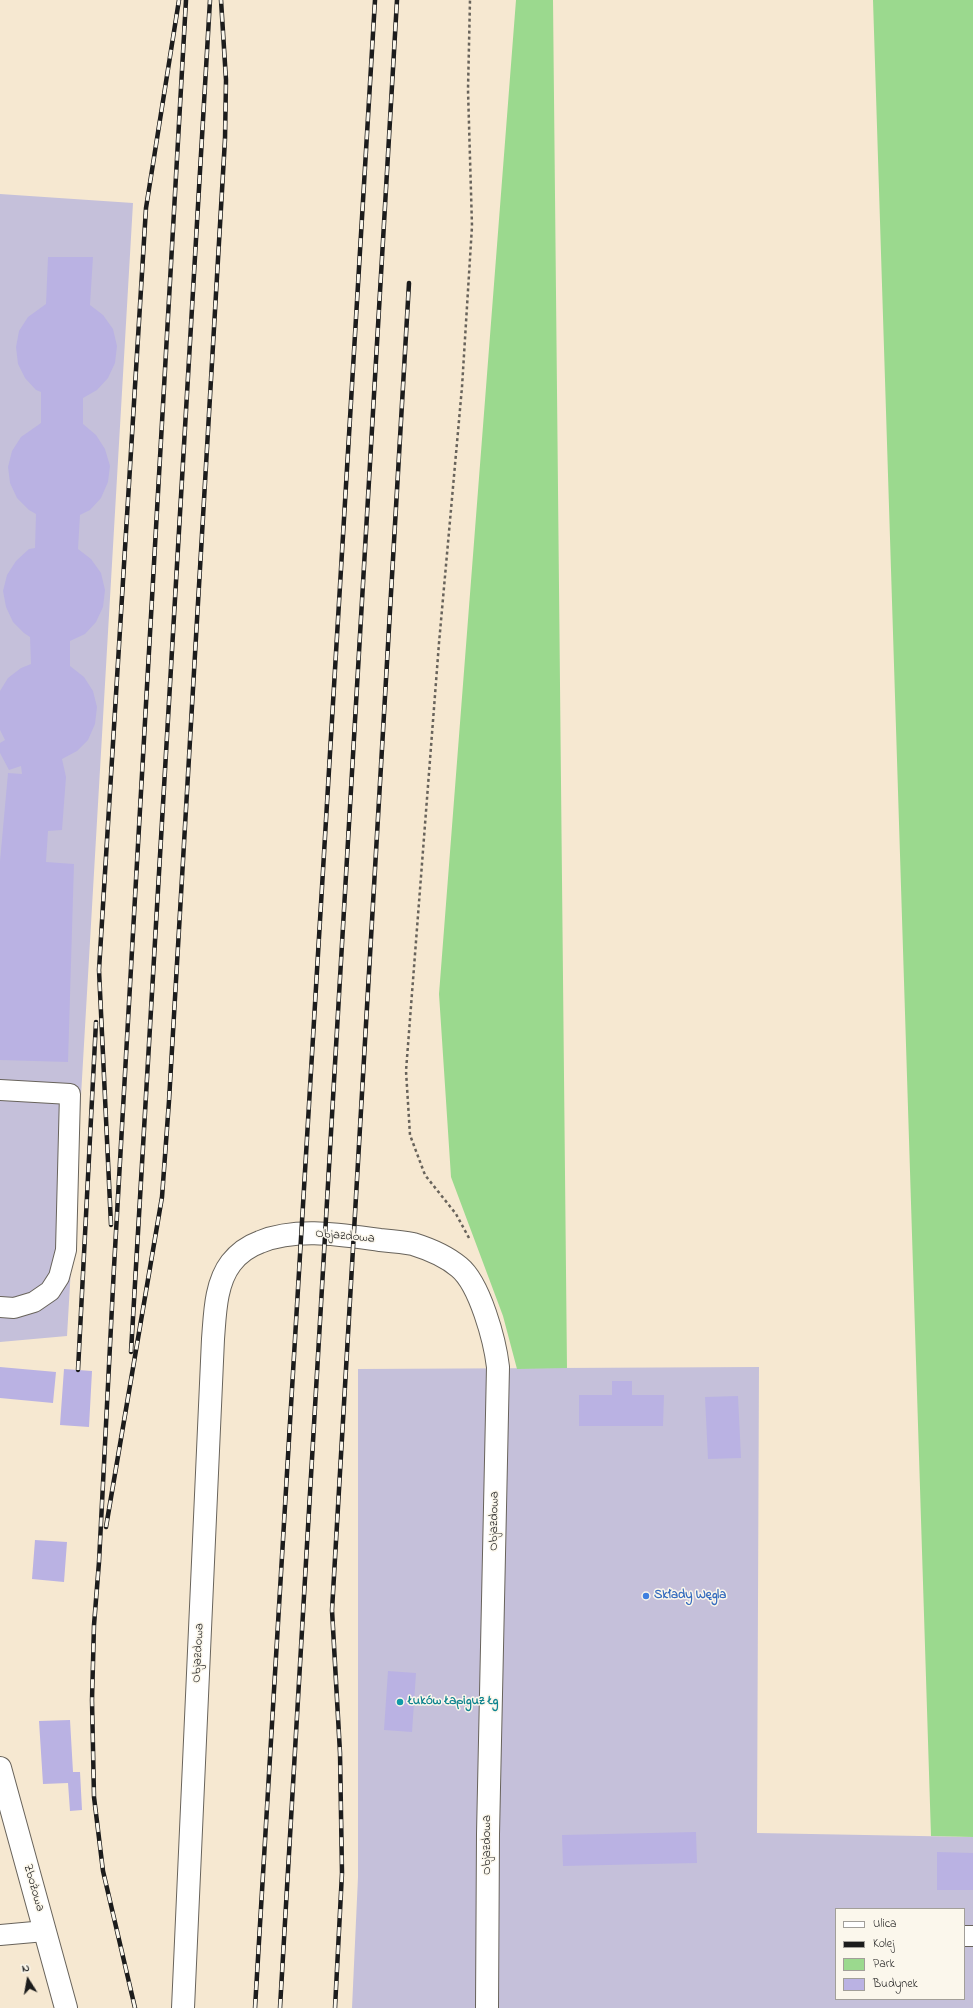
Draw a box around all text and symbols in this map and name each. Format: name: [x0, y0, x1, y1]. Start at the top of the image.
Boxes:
street label: Objazdowa: [315, 1227, 375, 1247]
street label: Objazdowa: [487, 1491, 503, 1551]
place label: Składy Węgla: [654, 1588, 726, 1604]
marker: Składy Węgla: [641, 1591, 651, 1601]
street label: Objazdowa: [190, 1623, 208, 1683]
place label: Łuków Łapiguz Łg: [408, 1694, 498, 1710]
marker: Łuków Łapiguz Łg: [395, 1697, 405, 1707]
street label: Objazdowa: [480, 1815, 496, 1875]
street label: Zbożowa: [19, 1862, 47, 1914]
legend: [835, 1908, 965, 2000]
text: Ulica: [873, 1915, 897, 1933]
text: Kolej: [873, 1935, 895, 1953]
text: Park: [873, 1955, 895, 1973]
north arrow: [8, 1960, 48, 2000]
text: N: [21, 1960, 31, 1977]
text: Budynek: [873, 1975, 918, 1993]

